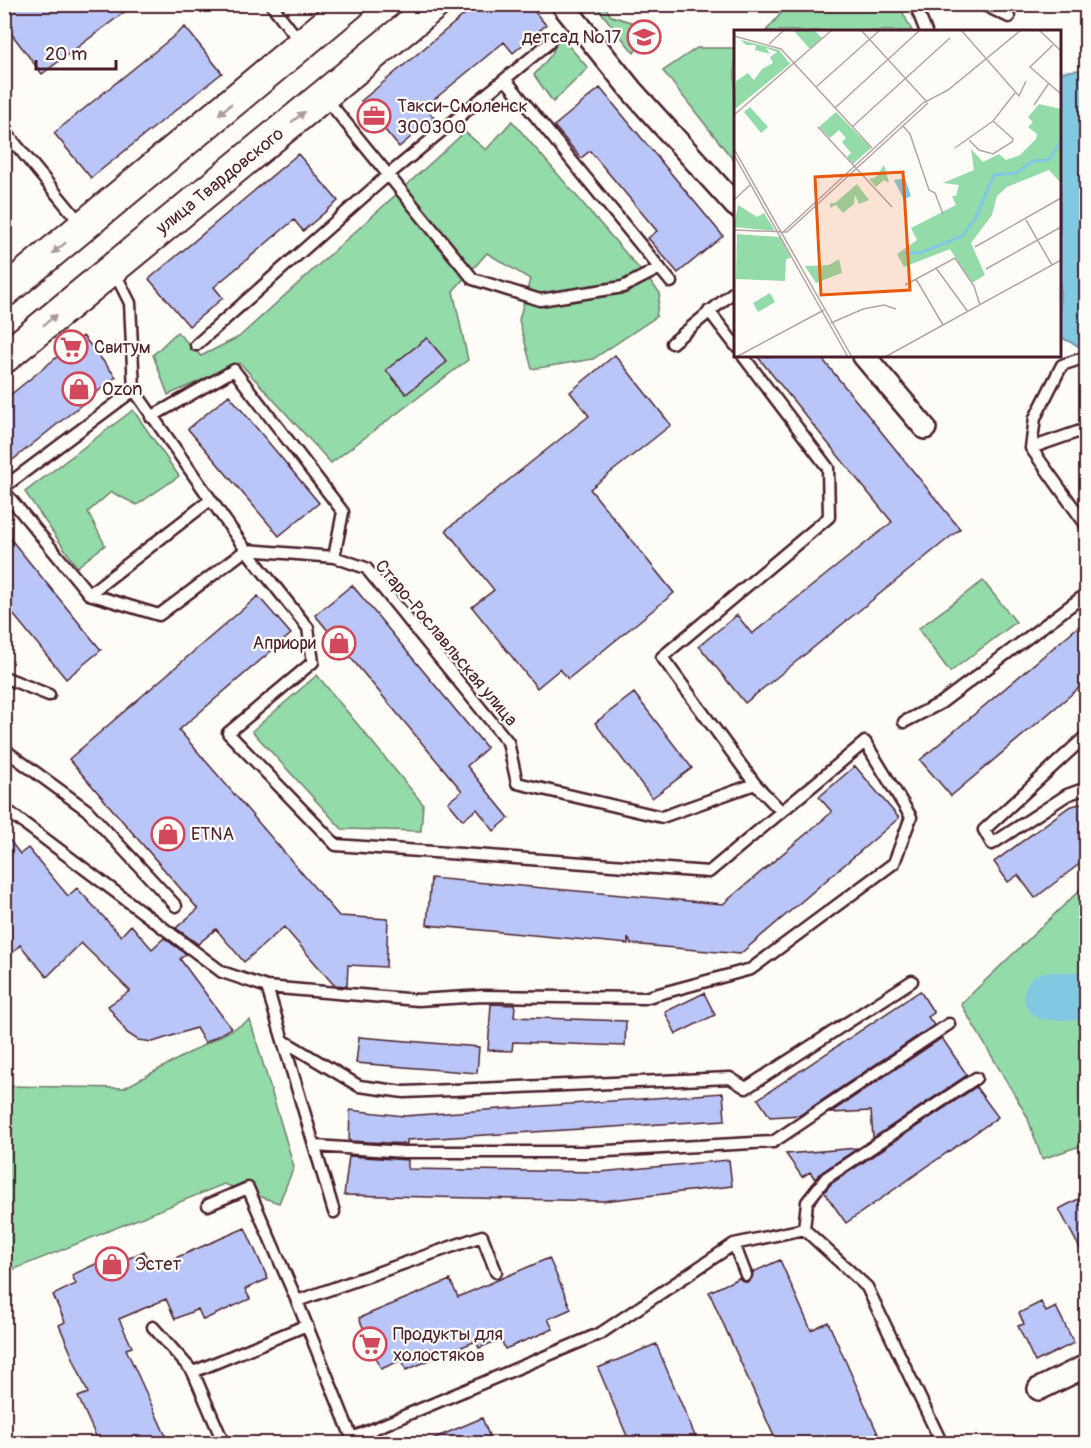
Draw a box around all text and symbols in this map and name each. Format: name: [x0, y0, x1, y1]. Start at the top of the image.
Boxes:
school or university icon: детсад №17: [626, 19, 662, 55]
place label: детсад №17: [522, 26, 621, 49]
inset map: [734, 30, 1061, 357]
scale bar: [36, 33, 116, 71]
text: 20 m: [45, 43, 87, 66]
place label: Такси-Смоленск 300300: [397, 95, 528, 139]
office icon: Такси-Смоленск 300300: [356, 98, 392, 134]
one-way arrow: [217, 103, 233, 116]
one-way arrow: [290, 110, 306, 123]
street label: улица Твардовского: [151, 122, 289, 240]
one-way arrow: [52, 241, 67, 254]
one-way arrow: [42, 314, 58, 327]
supermarket icon: Свитум: [53, 329, 89, 365]
place label: Свитум: [94, 336, 151, 359]
shop icon: Ozon: [61, 371, 97, 407]
place label: Ozon: [102, 378, 142, 401]
street label: Старо-Рославльская улица: [370, 555, 522, 731]
shop icon: Априори: [321, 625, 357, 661]
place label: Априори: [252, 632, 316, 655]
shop icon: ETNA: [150, 816, 186, 852]
place label: ETNA: [191, 823, 235, 846]
shop icon: Эстет: [94, 1246, 130, 1282]
place label: Эстет: [135, 1253, 182, 1276]
place label: Продукты для холостяков: [393, 1323, 503, 1367]
supermarket icon: Продукты для холостяков: [352, 1326, 388, 1362]

